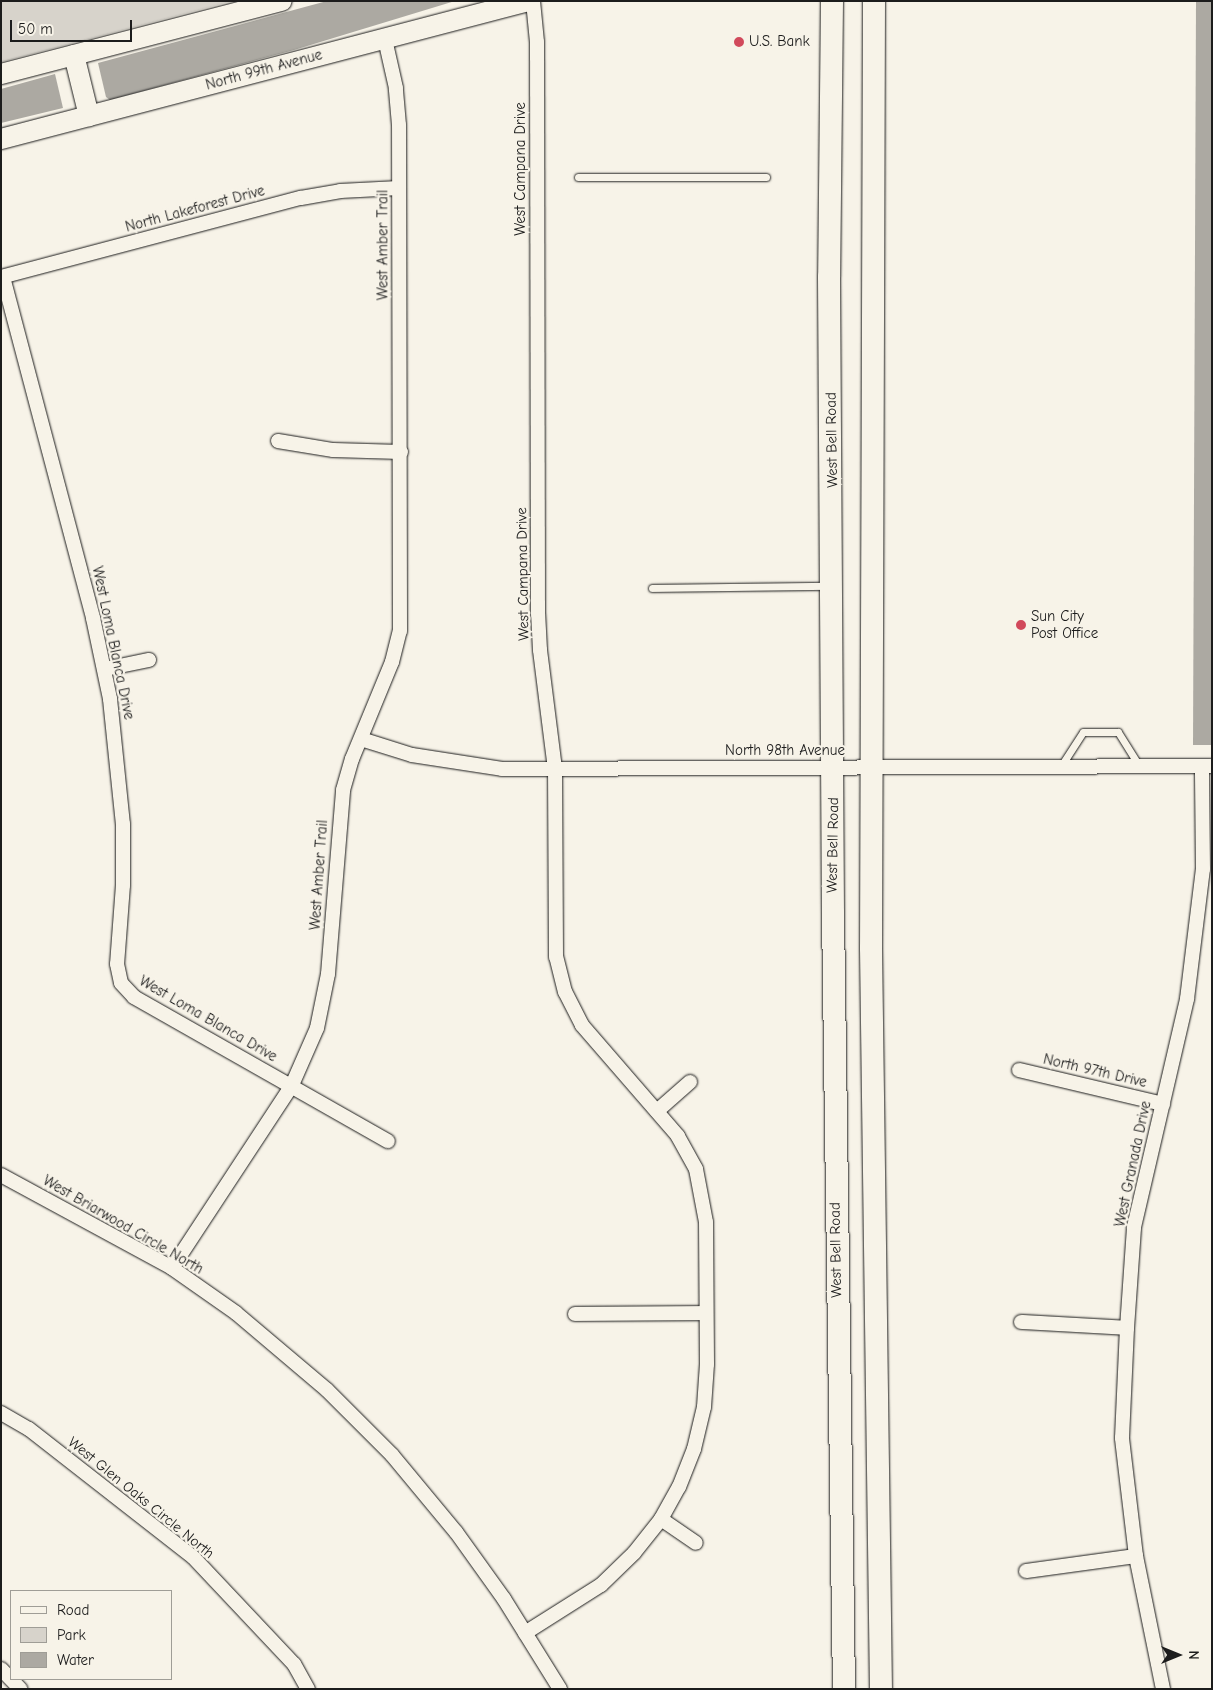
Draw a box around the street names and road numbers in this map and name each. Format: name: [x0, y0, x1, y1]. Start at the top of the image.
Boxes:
street label: North 99th Avenue: [204, 46, 324, 94]
street label: West Campana Drive: [512, 102, 530, 236]
street label: North Lakeforest Drive: [123, 182, 267, 236]
street label: West Amber Trail: [374, 190, 392, 300]
street label: West Bell Road: [822, 392, 842, 488]
street label: West Campana Drive: [513, 507, 533, 641]
street label: West Loma Blanca Drive: [88, 565, 138, 721]
street label: North 98th Avenue: [725, 742, 845, 760]
street label: West Bell Road: [823, 797, 843, 893]
street label: West Amber Trail: [306, 819, 332, 931]
street label: West Loma Blanca Drive: [136, 972, 280, 1066]
street label: North 97th Drive: [1041, 1050, 1149, 1092]
street label: West Granada Drive: [1111, 1099, 1155, 1229]
street label: West Briarwood Circle North: [40, 1172, 206, 1278]
street label: West Bell Road: [826, 1202, 846, 1298]
street label: West Glen Oaks Circle North: [64, 1433, 218, 1563]

